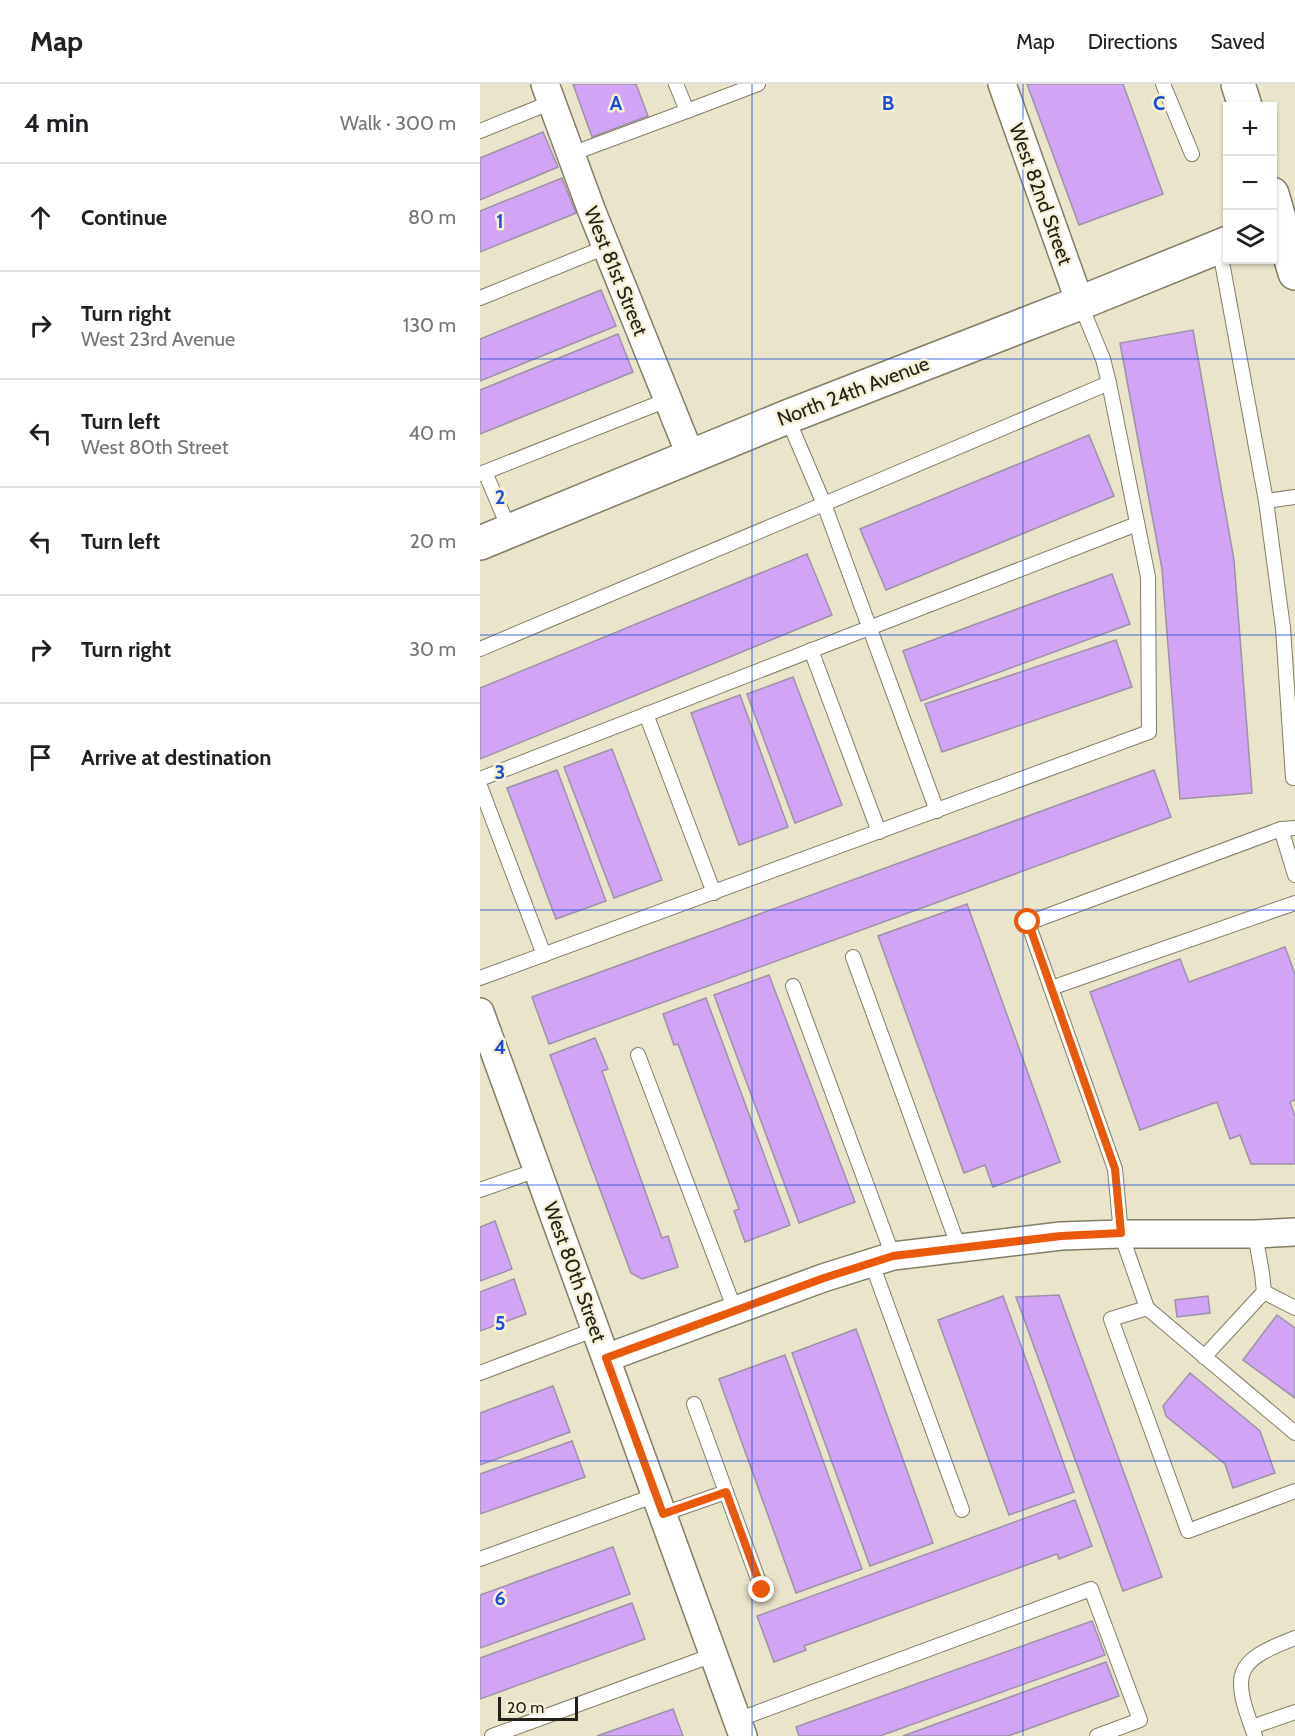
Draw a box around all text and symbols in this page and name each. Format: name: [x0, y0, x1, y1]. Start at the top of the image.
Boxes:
text: Map: [30, 24, 83, 58]
text: Map: [1016, 29, 1055, 54]
text: Directions: [1088, 29, 1177, 54]
text: Saved: [1210, 29, 1265, 54]
text: A: [610, 91, 623, 115]
text: B: [882, 91, 894, 115]
text: C: [1153, 91, 1165, 115]
map controls: [1223, 102, 1277, 264]
button: +: [1223, 102, 1277, 156]
text: 4 min: [24, 107, 89, 139]
text: Walk · 300 m: [340, 111, 456, 135]
street label: West 82nd Street: [1004, 120, 1078, 268]
button: −: [1223, 156, 1277, 210]
icon: ahead: [24, 201, 57, 234]
street label: West 81st Street: [579, 203, 653, 339]
text: Continue: [81, 204, 167, 231]
text: 80 m: [408, 205, 456, 229]
text: 1: [496, 209, 504, 233]
button: layers: [1223, 210, 1277, 264]
text: Turn right: [81, 300, 171, 327]
icon: right: [24, 309, 57, 342]
text: 130 m: [403, 313, 456, 337]
text: West 23rd Avenue: [81, 327, 235, 351]
street label: North 24th Avenue: [774, 351, 932, 431]
text: Turn left: [81, 408, 160, 435]
icon: left: [24, 417, 57, 450]
text: 40 m: [408, 421, 456, 445]
text: West 80th Street: [81, 435, 228, 459]
text: 2: [495, 485, 505, 509]
icon: left: [24, 525, 57, 558]
text: Turn left: [81, 528, 160, 555]
text: 20 m: [410, 529, 456, 553]
icon: right: [24, 633, 57, 666]
text: Turn right: [81, 636, 171, 663]
text: 30 m: [409, 637, 456, 661]
icon: arrive: [24, 741, 57, 774]
text: Arrive at destination: [81, 744, 271, 771]
text: 3: [495, 760, 505, 784]
route start: [1014, 908, 1040, 934]
text: 4: [494, 1035, 506, 1059]
street label: West 80th Street: [539, 1199, 612, 1346]
text: 5: [495, 1311, 505, 1335]
route end: [748, 1576, 774, 1602]
text: 6: [494, 1586, 506, 1610]
scale bar: [498, 1694, 578, 1722]
text: 20 m: [507, 1698, 544, 1717]

